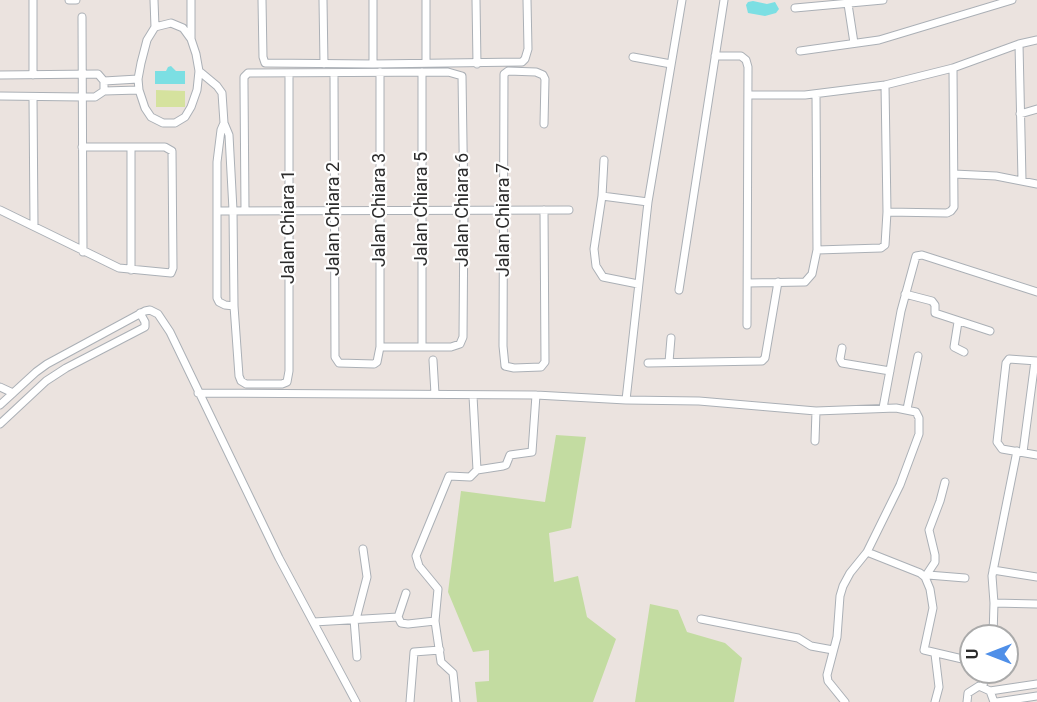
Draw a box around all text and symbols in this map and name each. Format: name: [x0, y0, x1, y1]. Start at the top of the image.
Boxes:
street label: Jalan Chiara 5: [411, 152, 433, 266]
street label: Jalan Chiara 3: [369, 153, 391, 267]
street label: Jalan Chiara 6: [452, 153, 474, 267]
street label: Jalan Chiara 2: [323, 162, 345, 276]
street label: Jalan Chiara 7: [493, 163, 515, 277]
street label: Jalan Chiara 1: [278, 170, 300, 284]
north arrow: [959, 624, 1019, 684]
text: U: [963, 649, 982, 659]

